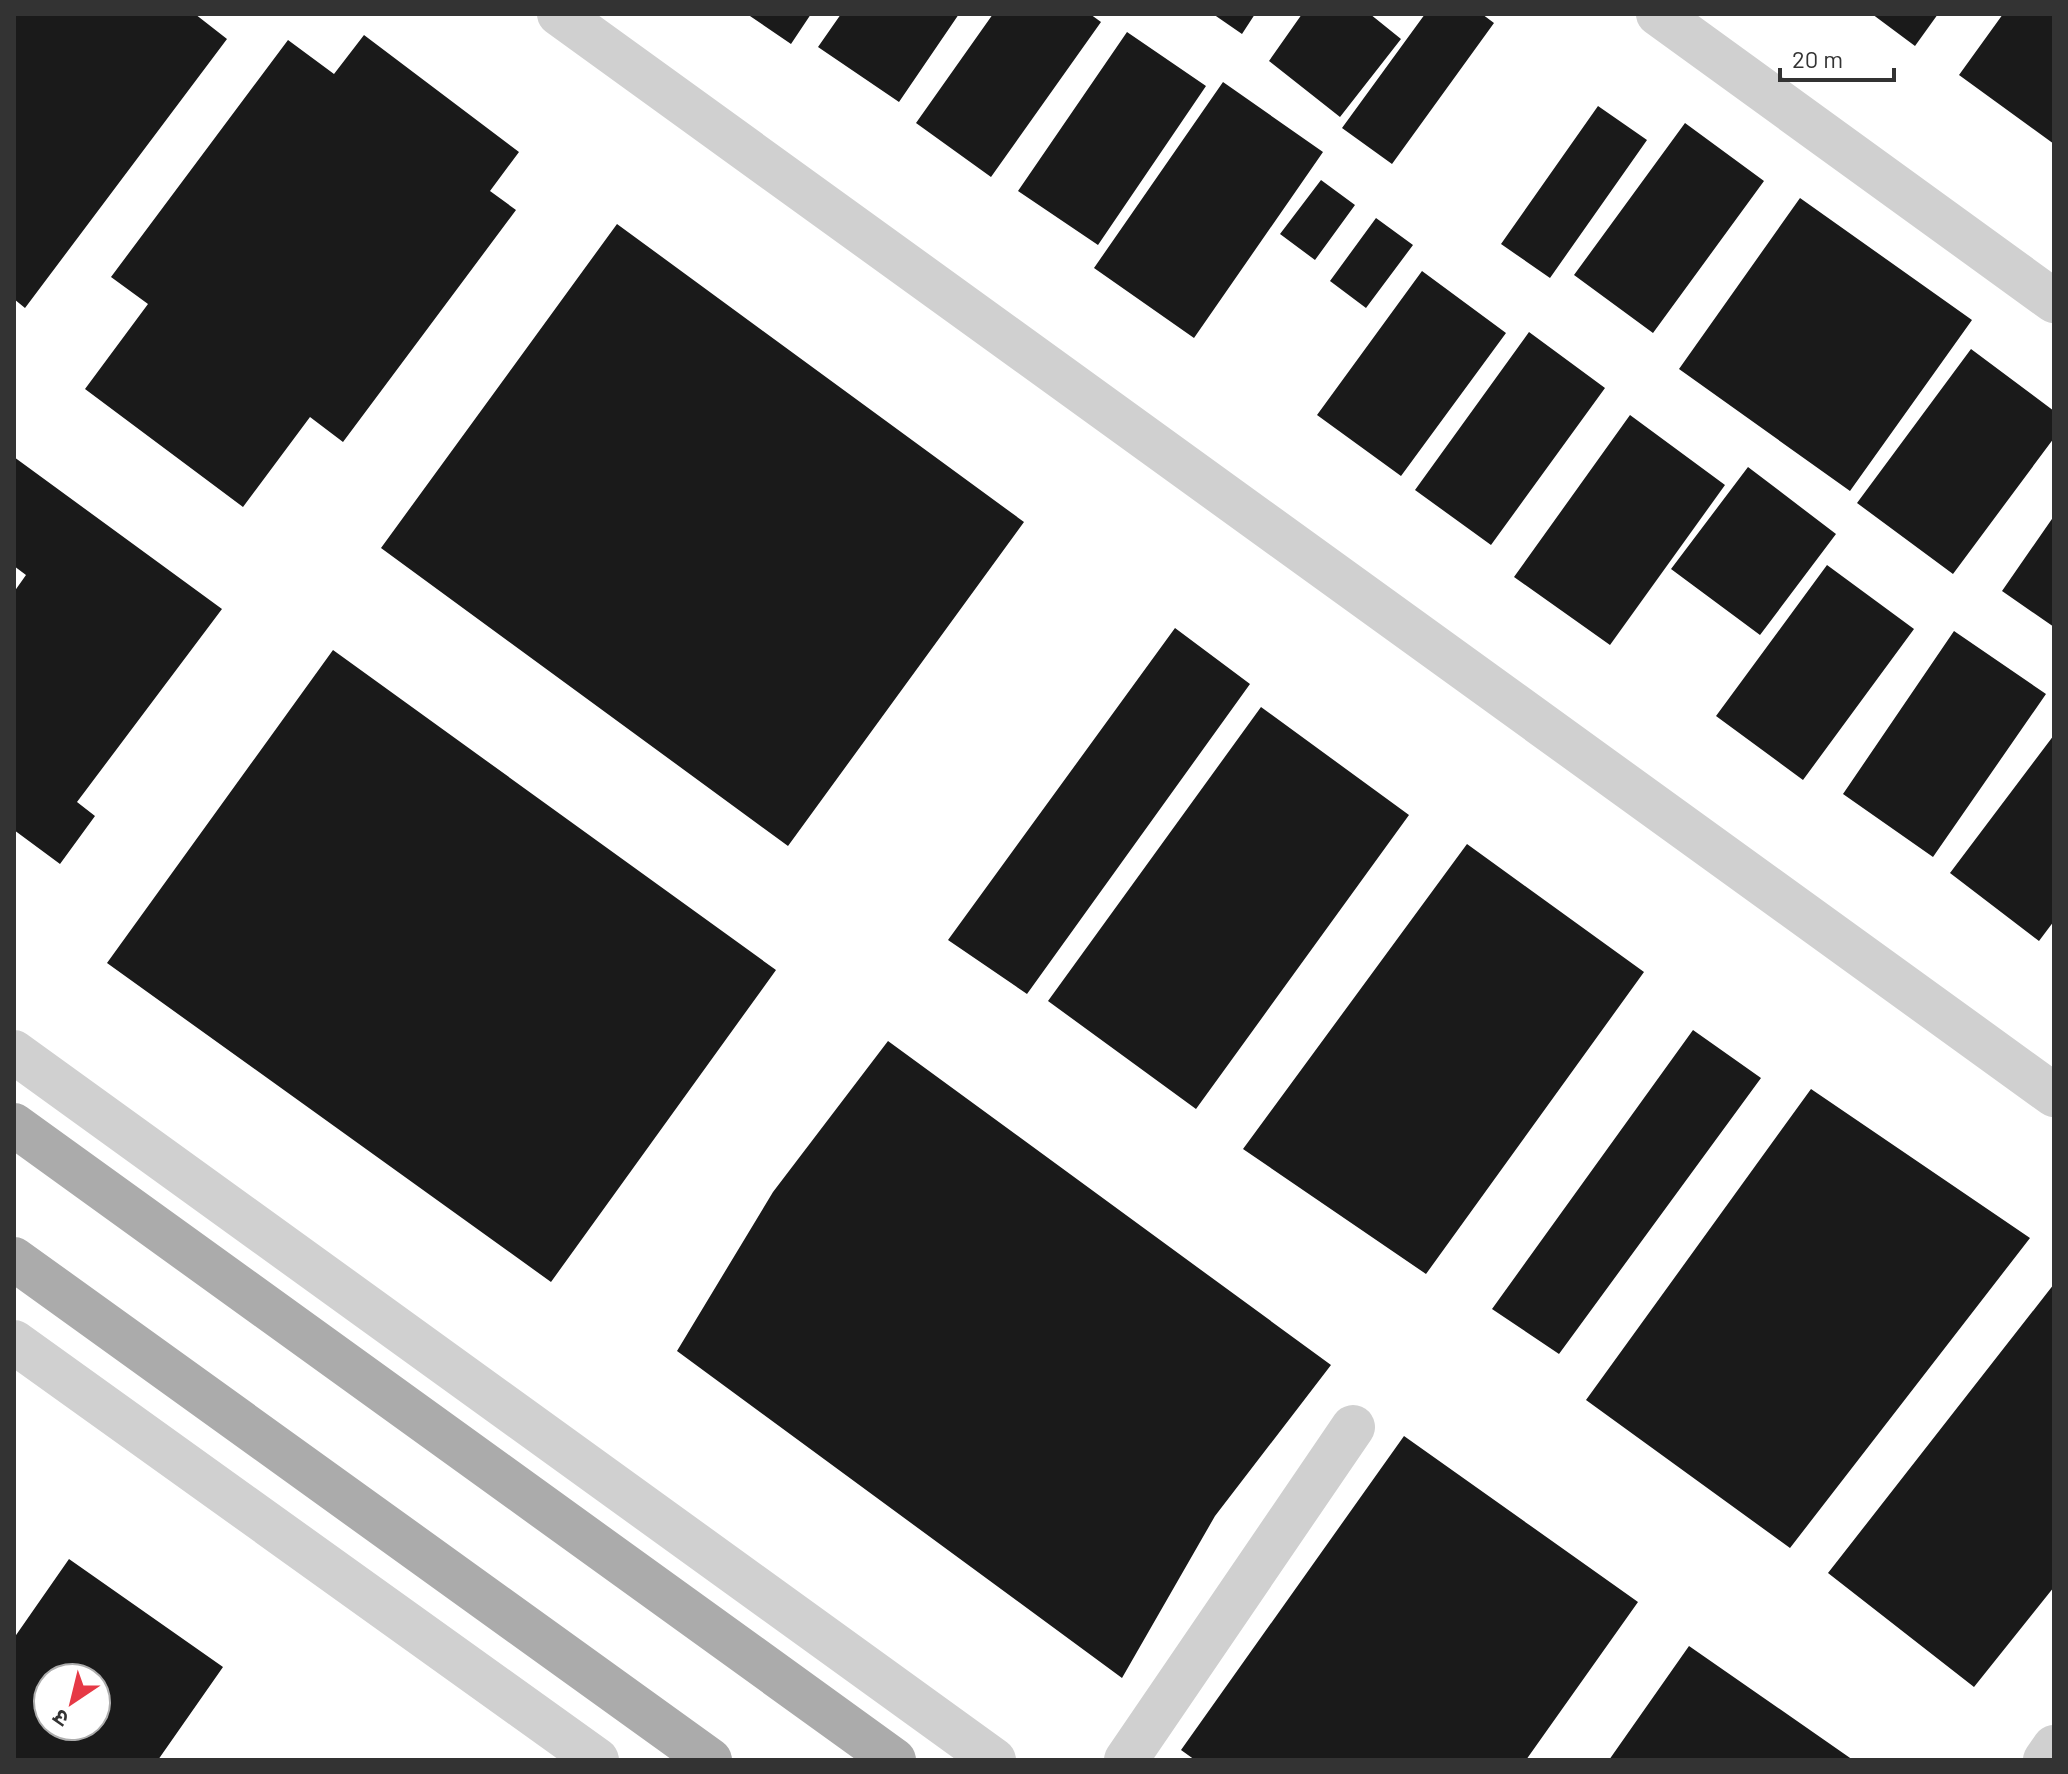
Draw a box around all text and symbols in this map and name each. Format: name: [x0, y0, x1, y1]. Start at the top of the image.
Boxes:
scale bar: [1780, 32, 1894, 82]
text: 20 m: [1792, 44, 1843, 73]
north arrow: [32, 1662, 112, 1742]
text: उ: [46, 1704, 73, 1734]

